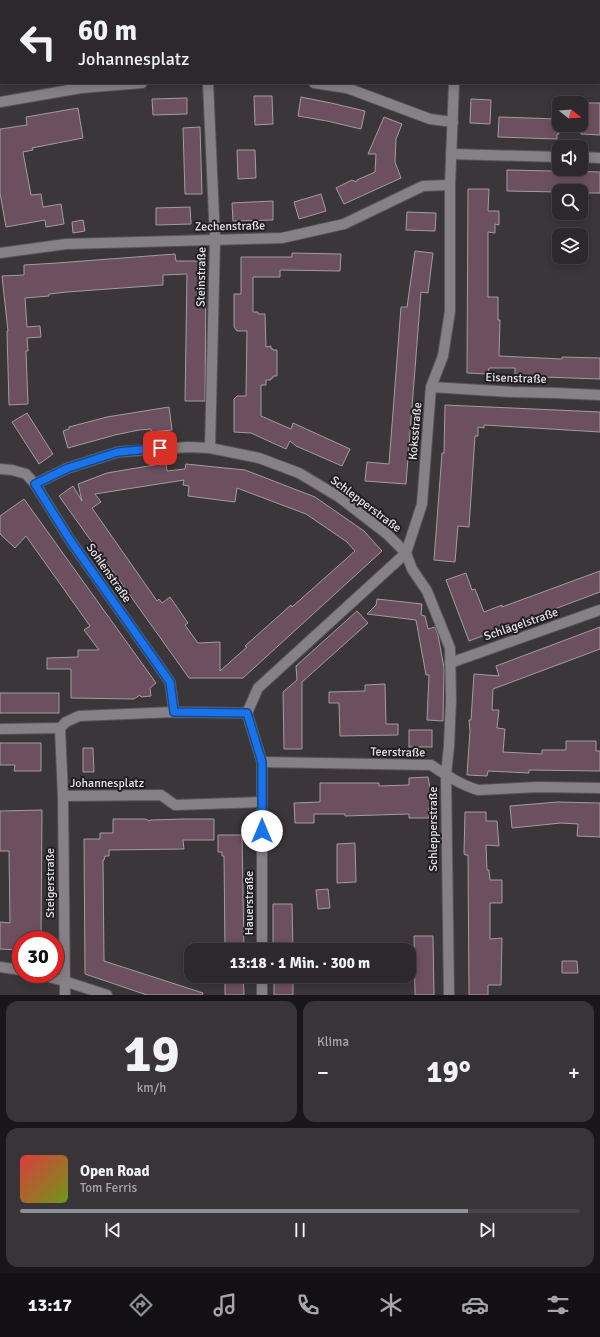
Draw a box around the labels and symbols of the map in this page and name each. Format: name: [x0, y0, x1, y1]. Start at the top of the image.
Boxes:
north arrow: [552, 96, 588, 132]
street label: Zechenstraße: [195, 218, 265, 235]
street label: Steinstraße: [193, 247, 210, 307]
street label: Eisenstraße: [485, 370, 547, 387]
street label: Koksstraße: [406, 402, 425, 461]
pin: [143, 431, 177, 465]
street label: Schlepperstraße: [327, 473, 404, 536]
street label: Sohlenstraße: [83, 541, 134, 606]
street label: Schlägelstraße: [482, 605, 560, 644]
street label: Teerstraße: [370, 745, 425, 760]
street label: Johannesplatz: [70, 776, 144, 791]
street label: Schlepperstraße: [426, 787, 441, 871]
position arrow: [241, 810, 283, 852]
street label: Steigerstraße: [43, 848, 58, 918]
street label: Hauerstraße: [242, 871, 257, 935]
speed limit sign: 30: [12, 931, 64, 983]

